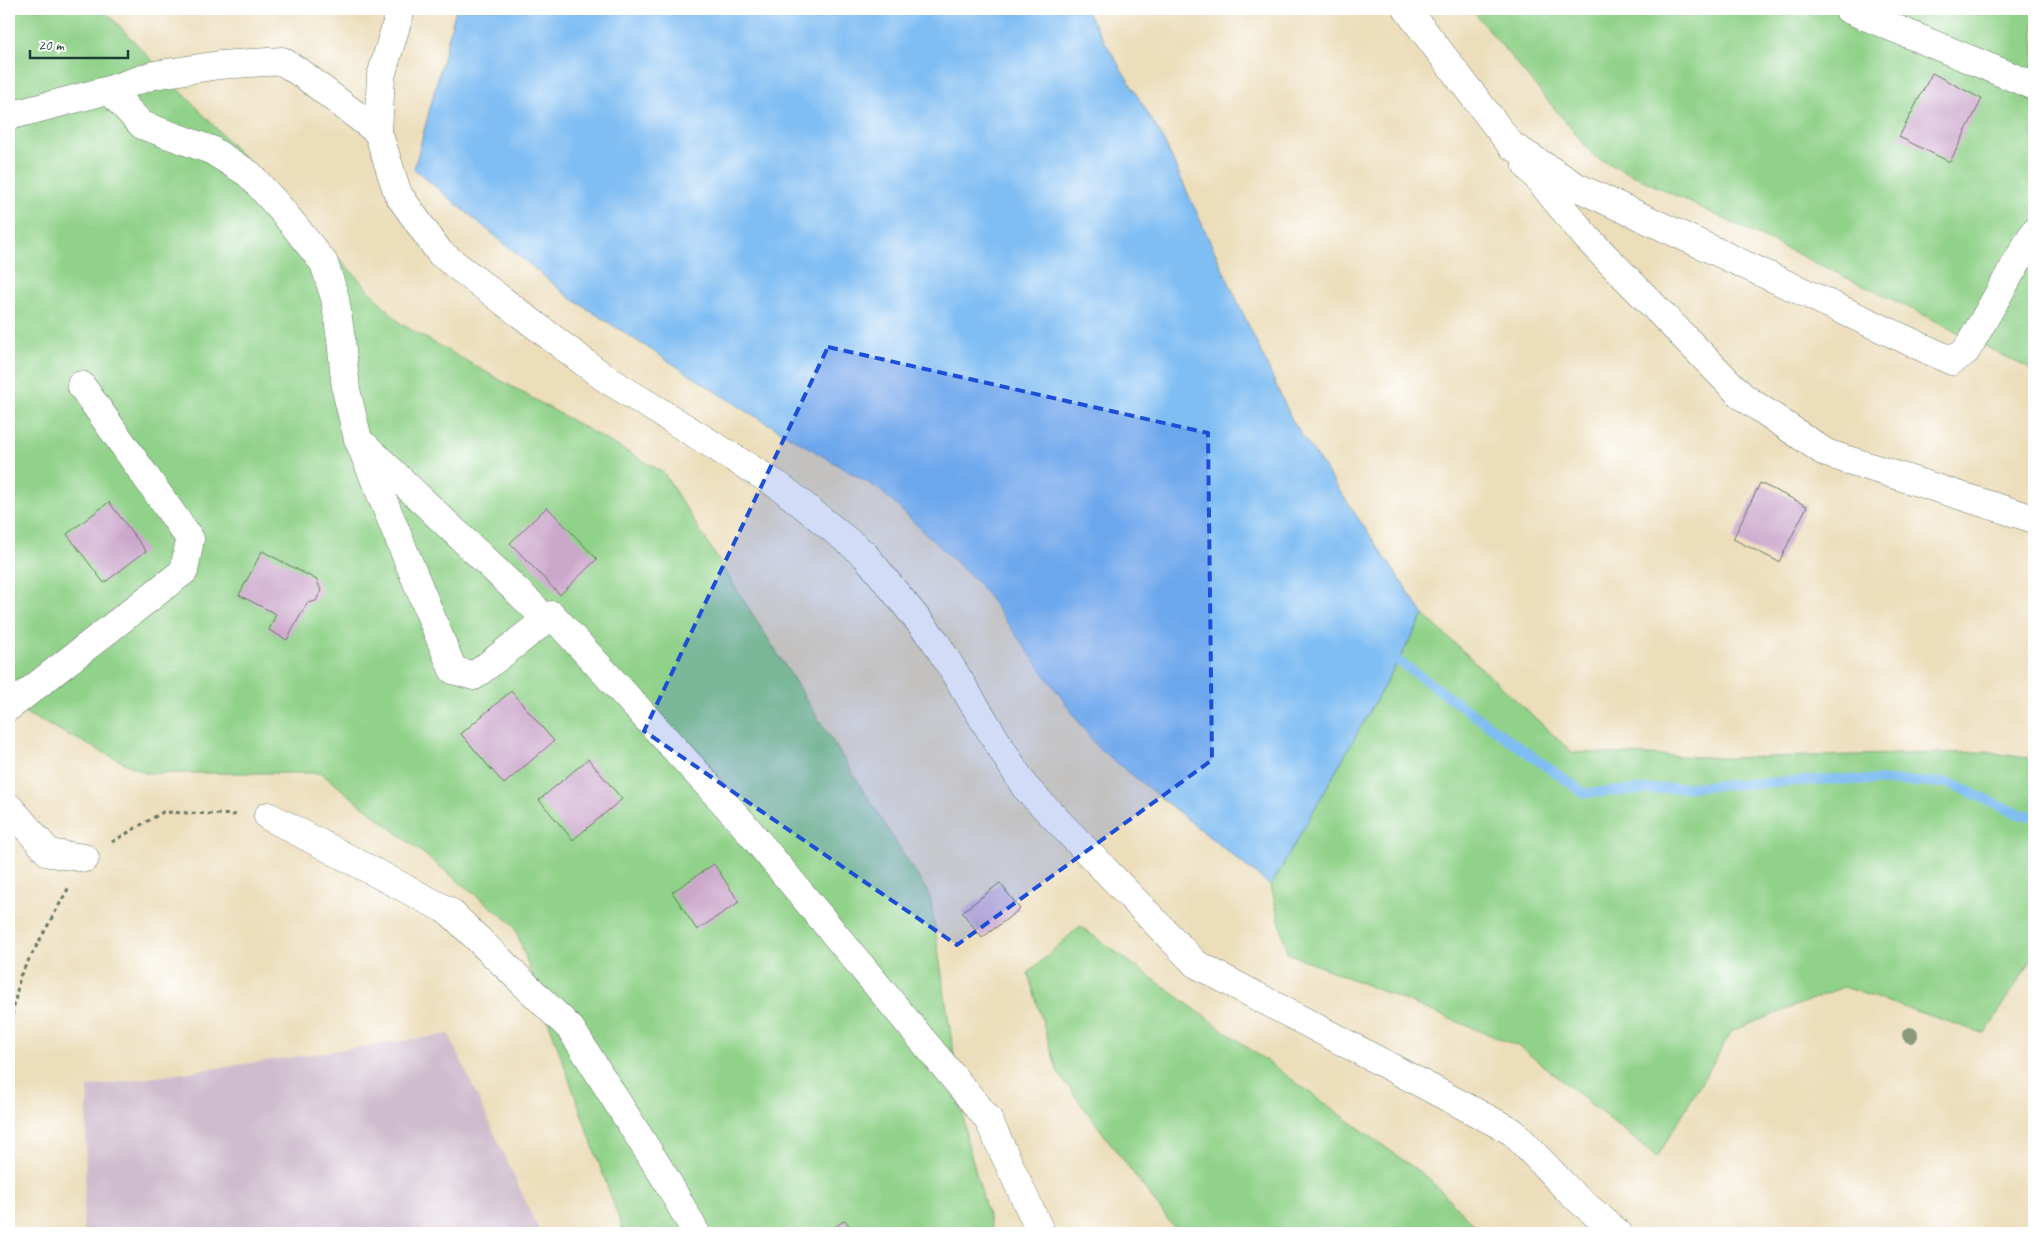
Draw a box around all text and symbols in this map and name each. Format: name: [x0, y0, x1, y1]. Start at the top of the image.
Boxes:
scale bar: [30, 28, 128, 60]
text: 20 m: [38, 36, 65, 55]

